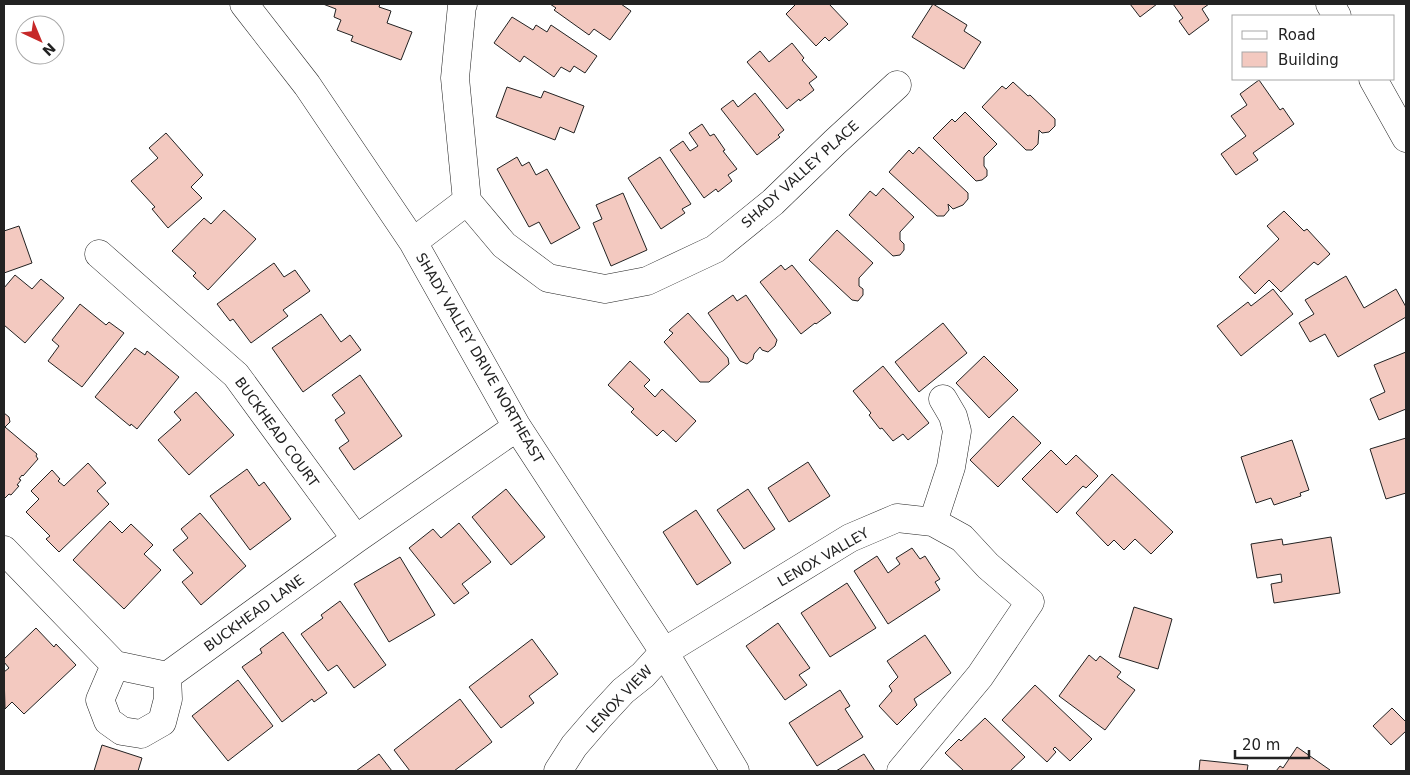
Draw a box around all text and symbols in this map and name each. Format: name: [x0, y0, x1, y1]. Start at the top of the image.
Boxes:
north arrow: [15, 15, 65, 65]
legend: [1232, 15, 1395, 80]
text: Road: [1278, 26, 1316, 44]
text: N: [39, 40, 59, 59]
text: Building: [1278, 51, 1339, 69]
street label: SHADY VALLEY PLACE: [738, 117, 862, 231]
street label: SHADY VALLEY DRIVE NORTHEAST: [413, 250, 547, 466]
street label: BUCKHEAD COURT: [232, 374, 322, 490]
street label: LENOX VALLEY: [775, 524, 872, 590]
street label: BUCKHEAD LANE: [201, 571, 307, 655]
street label: LENOX VIEW: [583, 662, 655, 736]
scale bar: [1235, 728, 1309, 760]
text: 20 m: [1242, 736, 1280, 754]

